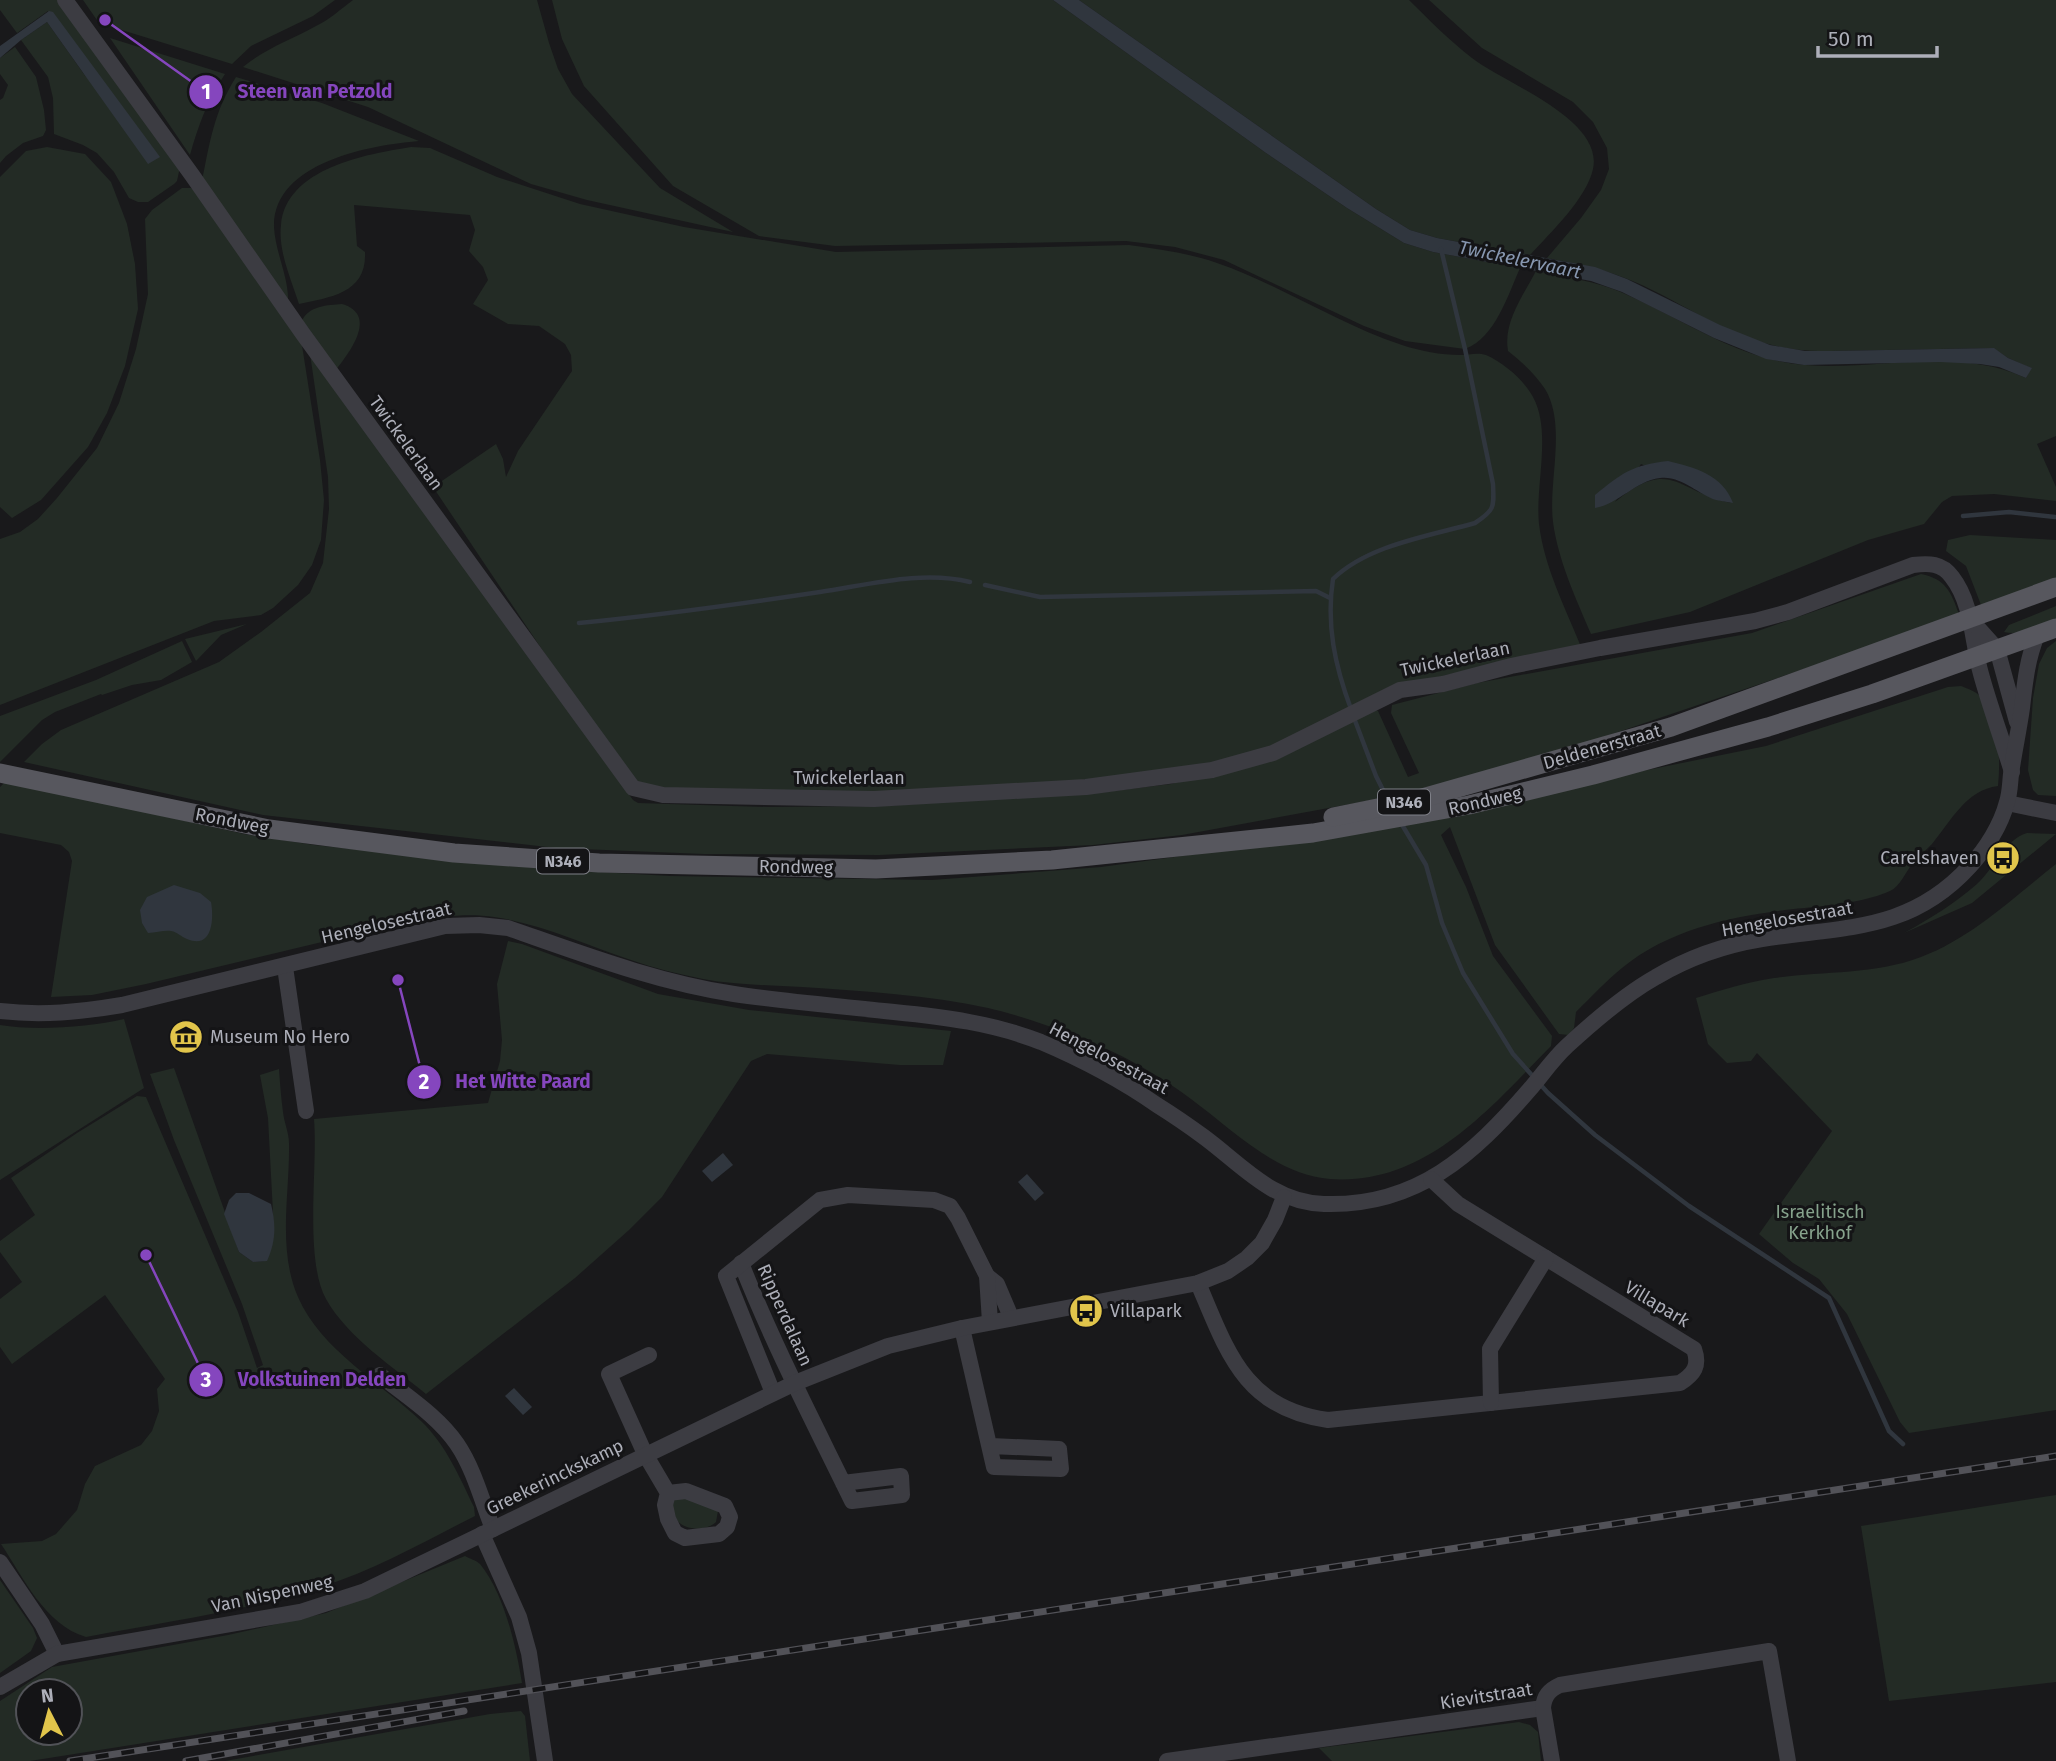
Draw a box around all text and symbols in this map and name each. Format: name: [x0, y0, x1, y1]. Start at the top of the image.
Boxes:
scale bar: [1818, 14, 1937, 58]
text: 50 m: [1828, 26, 1874, 52]
callout: Steen van Petzold: [189, 72, 406, 112]
text: 1: [201, 79, 211, 105]
text: Steen van Petzold: [238, 80, 392, 103]
water label: Twickelervaart: [1457, 235, 1583, 284]
street label: Twickelerlaan: [364, 391, 448, 495]
street label: Twickelerlaan: [1398, 637, 1512, 681]
street label: Deldenerstraat: [1541, 720, 1664, 774]
street label: Twickelerlaan: [793, 767, 905, 789]
street label: Rondweg: [1446, 782, 1524, 820]
road number: N346: [1378, 790, 1430, 814]
street label: Rondweg: [193, 803, 271, 839]
bus stop icon: Carelshaven: [1984, 839, 2022, 877]
place label: Carelshaven: [1880, 847, 1979, 869]
road number: N346: [537, 848, 589, 874]
street label: Rondweg: [759, 855, 834, 879]
street label: Hengelosestraat: [319, 897, 454, 949]
street label: Hengelosestraat: [1720, 897, 1855, 941]
street label: Hengelosestraat: [1045, 1017, 1173, 1099]
museum icon: Museum No Hero: [167, 1018, 205, 1056]
place label: Museum No Hero: [210, 1026, 350, 1048]
callout: Het Witte Paard: [407, 1062, 605, 1102]
text: 2: [419, 1069, 430, 1095]
text: Het Witte Paard: [455, 1070, 591, 1093]
park label: Israelitisch Kerkhof: [1775, 1201, 1865, 1244]
street label: Ripperdalaan: [753, 1261, 817, 1369]
street label: Villapark: [1621, 1276, 1694, 1332]
bus stop icon: Villapark: [1067, 1292, 1105, 1330]
place label: Villapark: [1110, 1300, 1183, 1322]
callout: Volkstuinen Delden: [189, 1360, 420, 1400]
text: 3: [200, 1367, 212, 1393]
text: Volkstuinen Delden: [237, 1368, 406, 1391]
street label: Greekerinckskamp: [483, 1434, 627, 1520]
street label: Van Nispenweg: [209, 1570, 335, 1618]
north arrow: [14, 1677, 84, 1747]
street label: Kievitstraat: [1438, 1678, 1534, 1714]
text: N: [40, 1683, 55, 1708]

